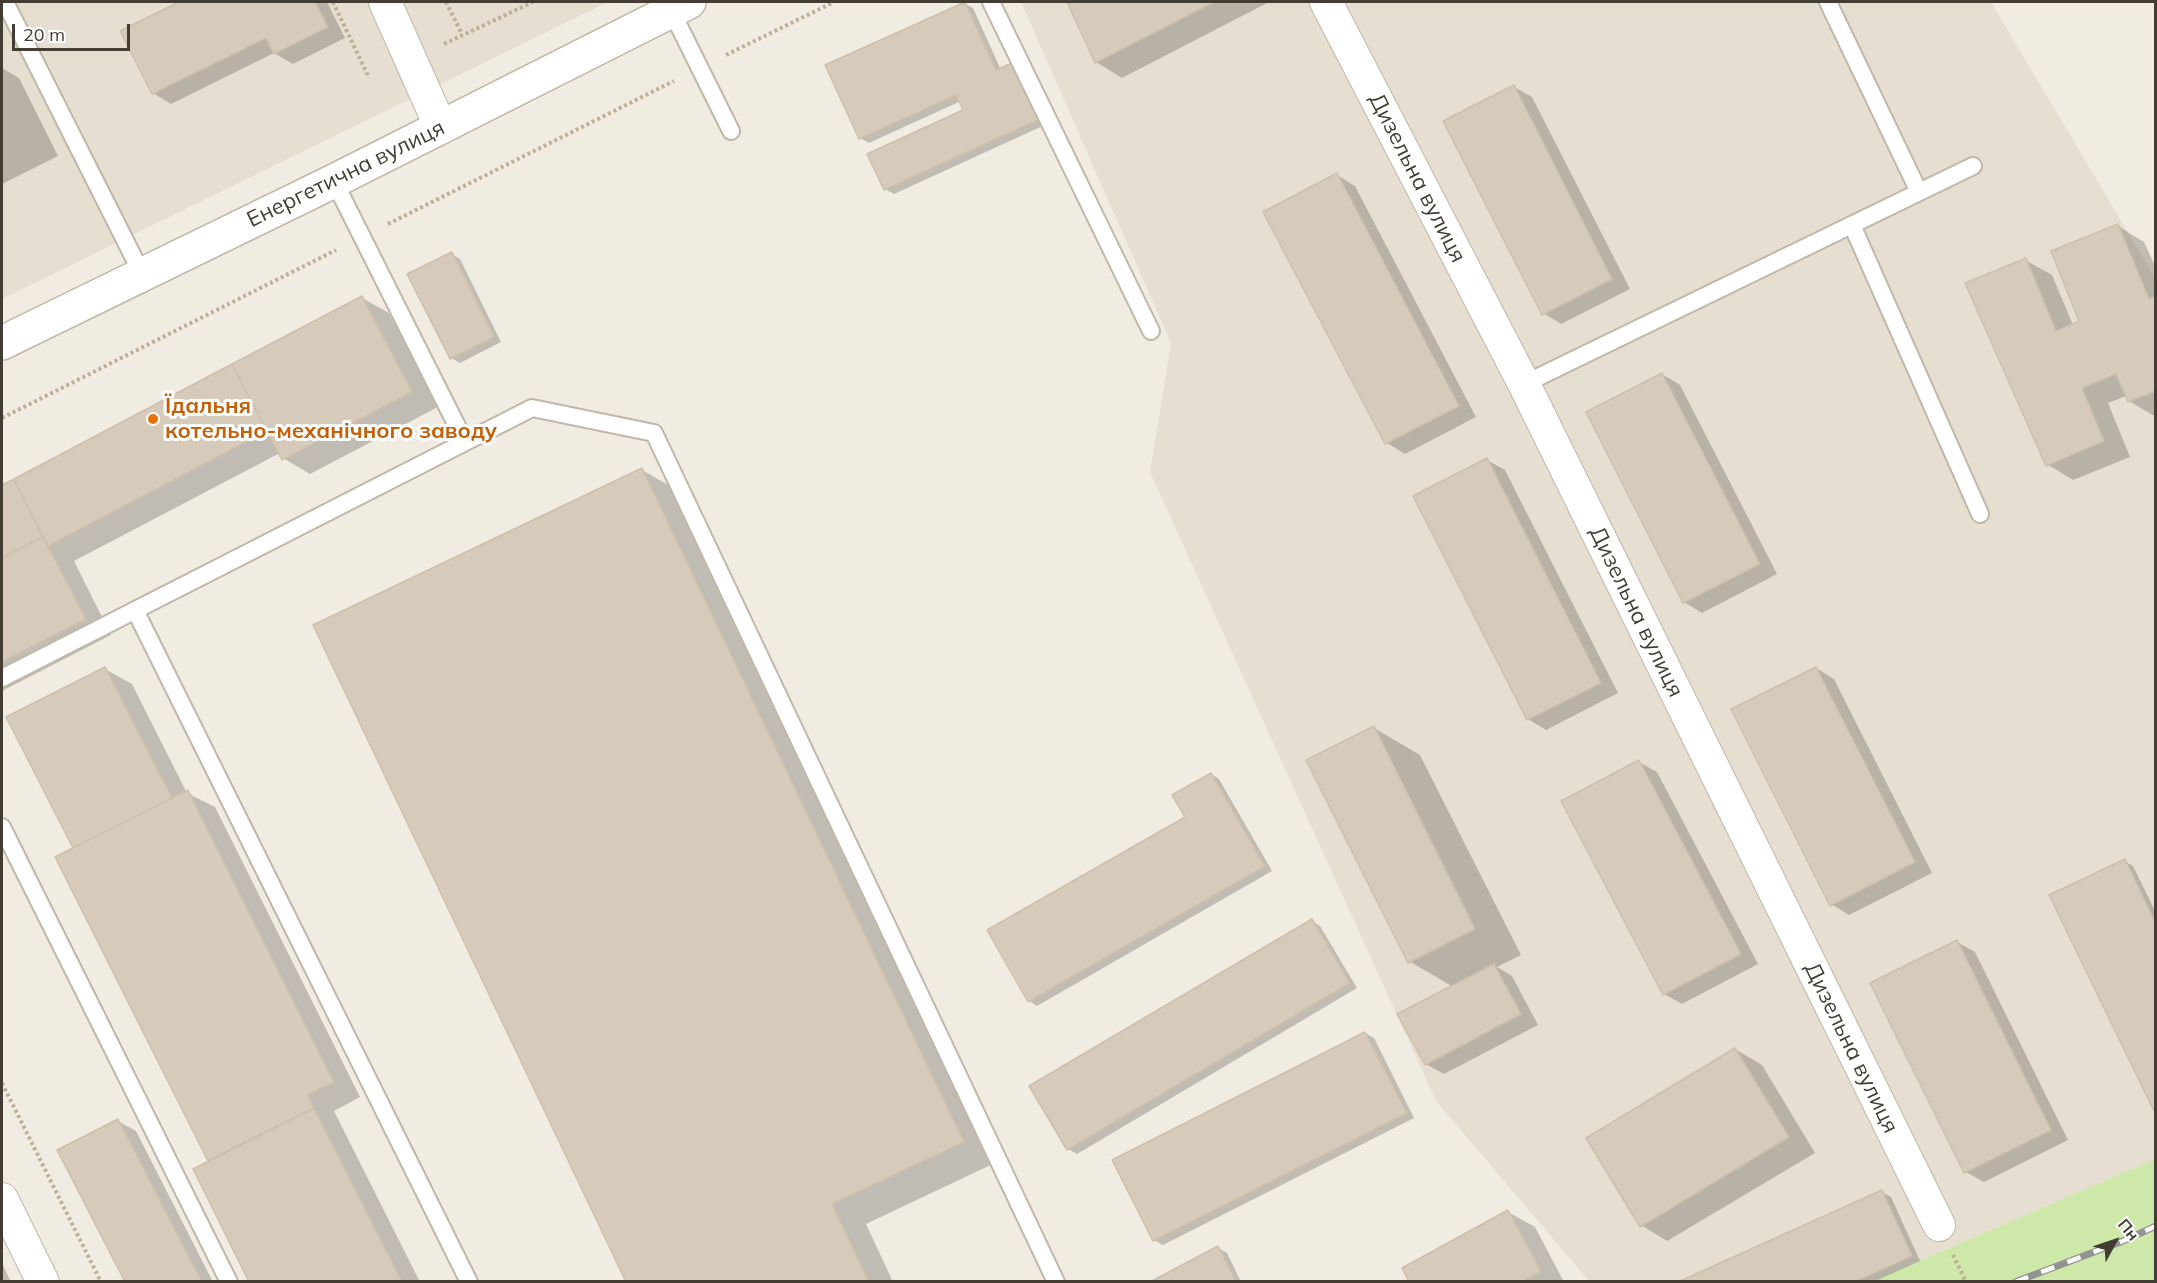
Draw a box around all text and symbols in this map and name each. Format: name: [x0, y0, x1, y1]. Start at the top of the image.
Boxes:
scale bar: [15, 12, 134, 50]
text: 20 m: [23, 23, 65, 46]
street label: Дизельна вулиця: [1363, 89, 1471, 267]
street label: Енергетична вулиця: [243, 115, 449, 233]
place label: Їдальня котельно-механічного заводу: [165, 393, 497, 445]
marker: Їдальня котельно-механічного заводу: [146, 412, 160, 426]
street label: Дизельна вулиця: [1583, 522, 1689, 702]
street label: Дизельна вулиця: [1798, 958, 1904, 1138]
north arrow: [2085, 1211, 2145, 1271]
text: Пн: [2114, 1214, 2144, 1244]

